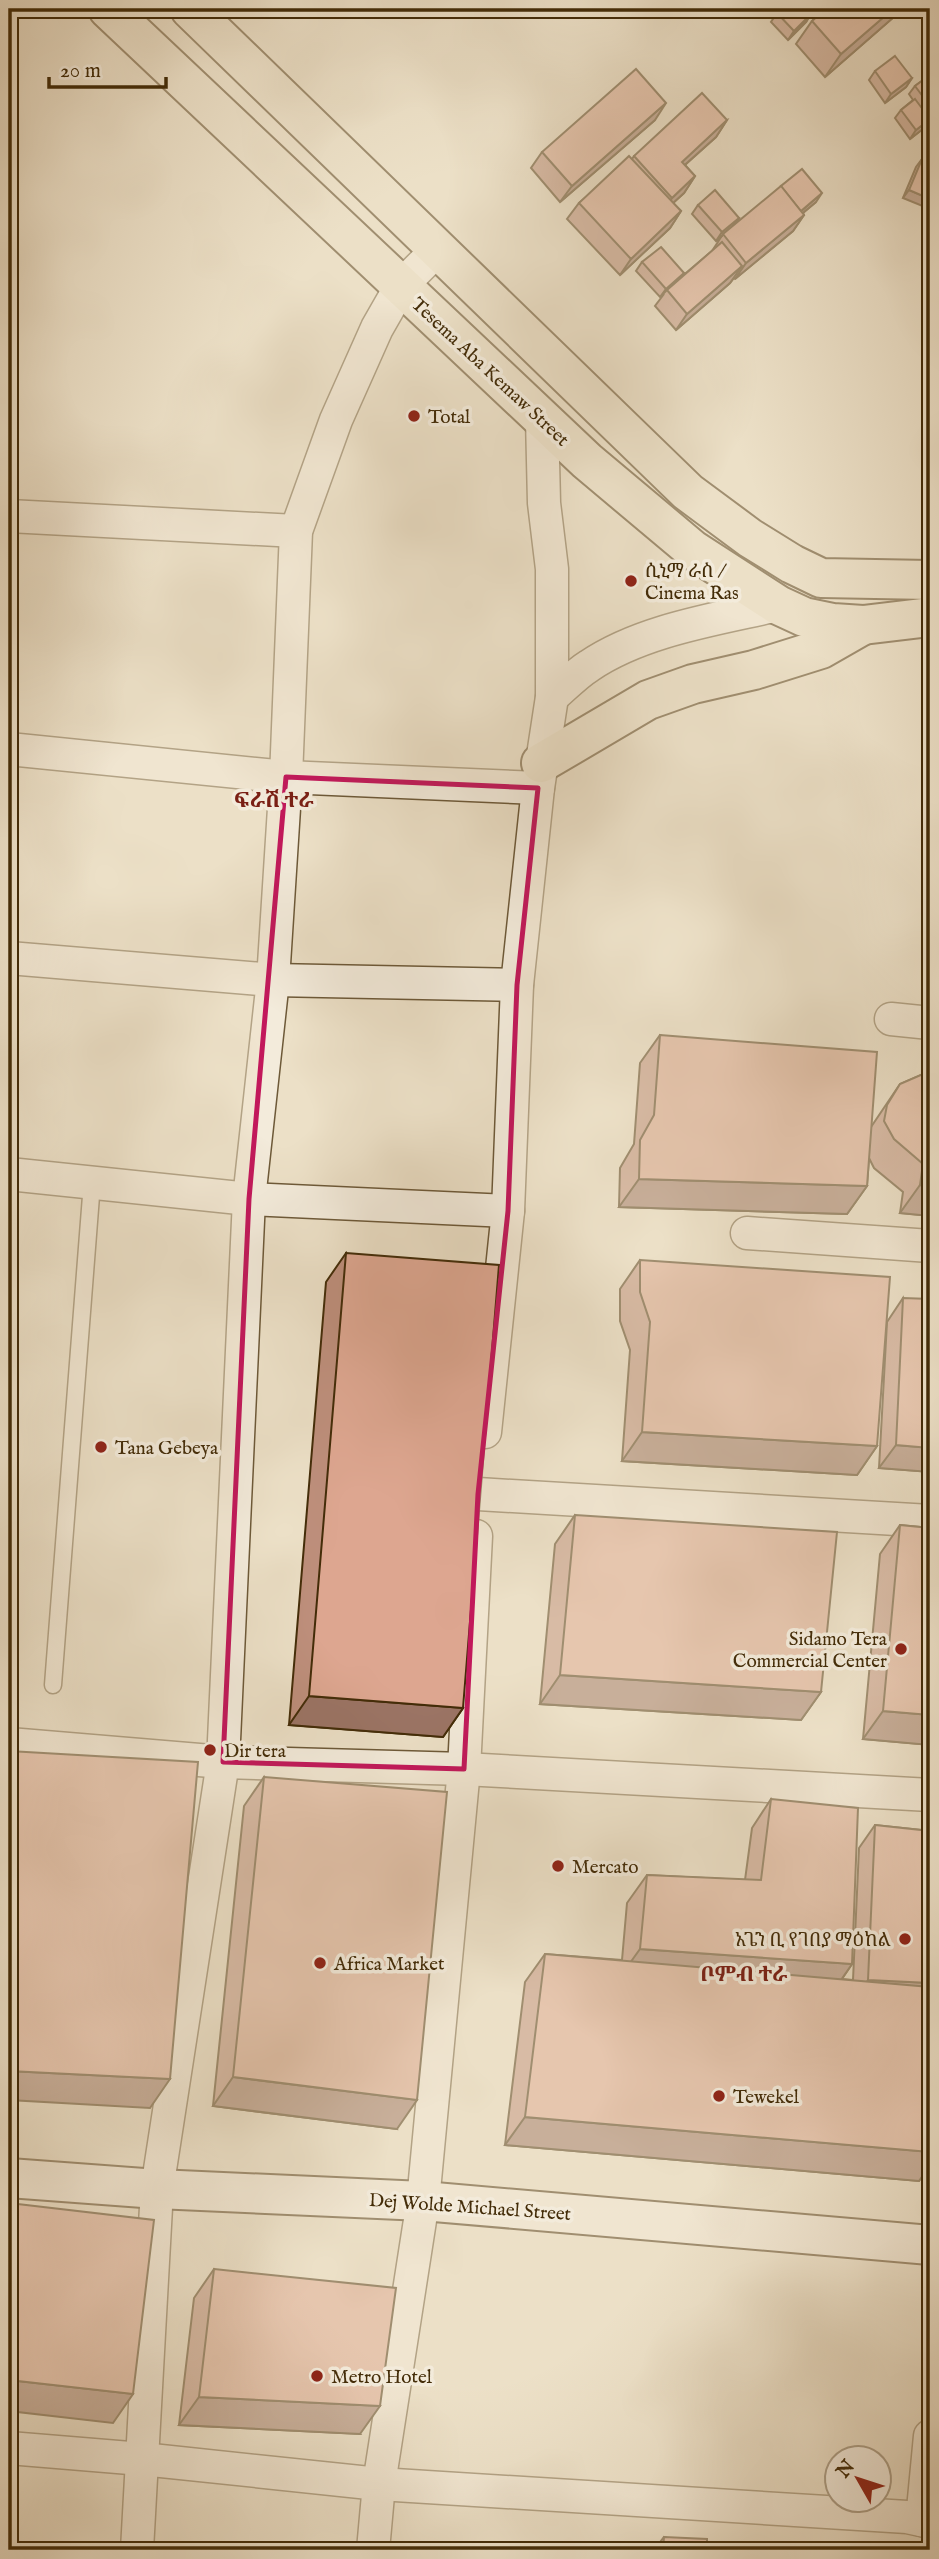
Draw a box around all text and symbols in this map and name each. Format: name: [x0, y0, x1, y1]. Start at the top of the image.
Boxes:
scale bar: [49, 46, 166, 90]
text: 20 m: [60, 58, 101, 85]
street label: Tesema Aba Kemaw Street: [406, 293, 574, 452]
place label: Total: [428, 406, 471, 430]
marker: Total: [406, 408, 422, 424]
place label: ሲኒማ ራስ / Cinema Ras: [645, 560, 739, 606]
marker: ሲኒማ ራስ / Cinema Ras: [623, 573, 639, 589]
district label: ፍራሽ ተራ: [234, 788, 314, 815]
place label: Tana Gebeya: [115, 1437, 219, 1461]
marker: Tana Gebeya: [93, 1439, 109, 1455]
place label: Sidamo Tera Commercial Center: [733, 1628, 888, 1674]
marker: Sidamo Tera Commercial Center: [893, 1641, 909, 1657]
place label: Dir tera: [224, 1740, 287, 1764]
marker: Dir tera: [202, 1742, 218, 1758]
place label: Mercato: [572, 1856, 638, 1880]
marker: Mercato: [550, 1858, 566, 1874]
place label: አጌን ቢ የገበያ ማዕከል: [735, 1929, 891, 1953]
marker: አጌን ቢ የገበያ ማዕከል: [897, 1931, 913, 1947]
place label: Africa Market: [333, 1953, 445, 1977]
marker: Africa Market: [312, 1955, 328, 1971]
district label: ቦምብ ተራ: [701, 1962, 787, 1989]
place label: Tewekel: [733, 2086, 800, 2110]
marker: Tewekel: [711, 2088, 727, 2104]
street label: Dej Wolde Michael Street: [368, 2189, 572, 2227]
place label: Metro Hotel: [331, 2366, 433, 2390]
marker: Metro Hotel: [309, 2368, 325, 2384]
north arrow: [824, 2444, 894, 2514]
text: N: [831, 2455, 861, 2484]

